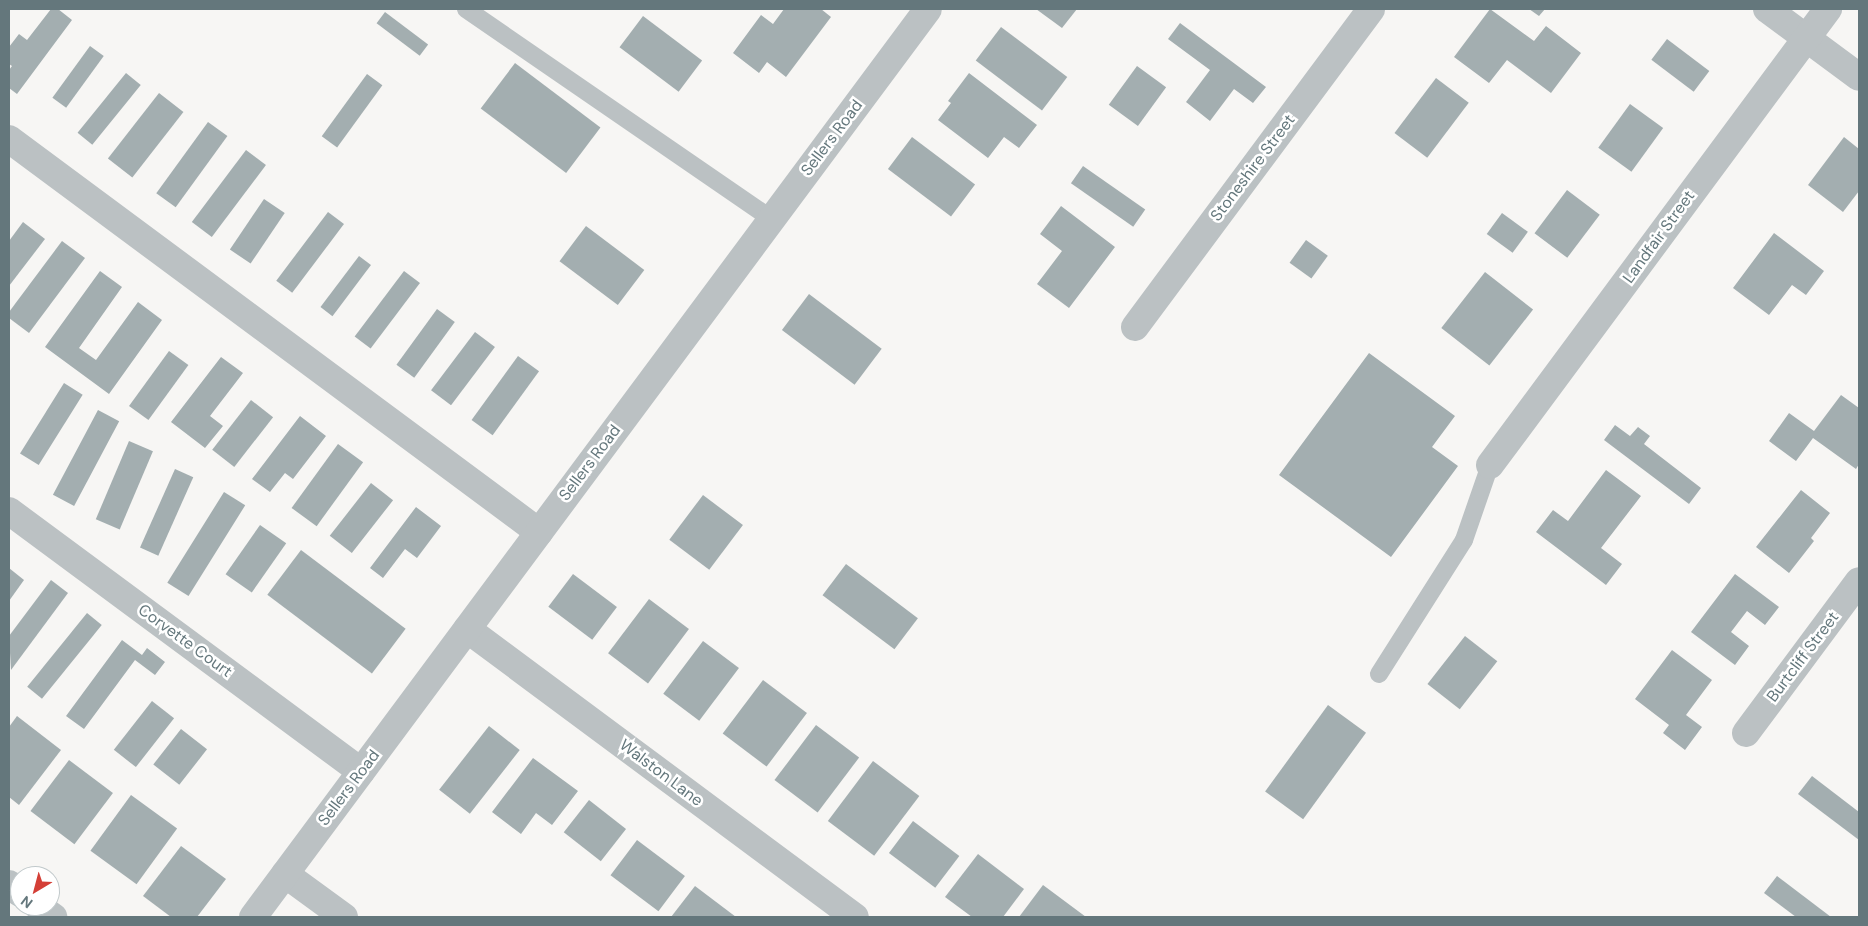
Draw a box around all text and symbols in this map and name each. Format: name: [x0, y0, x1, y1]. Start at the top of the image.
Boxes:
street label: Sellers Road: [797, 96, 867, 180]
street label: Stoneshire Street: [1207, 111, 1299, 225]
street label: Landfair Street: [1619, 187, 1699, 287]
street label: Sellers Road: [555, 421, 625, 505]
street label: Corvette Court: [134, 600, 236, 682]
street label: Burtcliff Street: [1763, 608, 1843, 706]
street label: Walston Lane: [616, 736, 706, 810]
street label: Sellers Road: [314, 746, 384, 830]
north arrow: [10, 866, 60, 916]
text: N: [17, 892, 36, 912]

